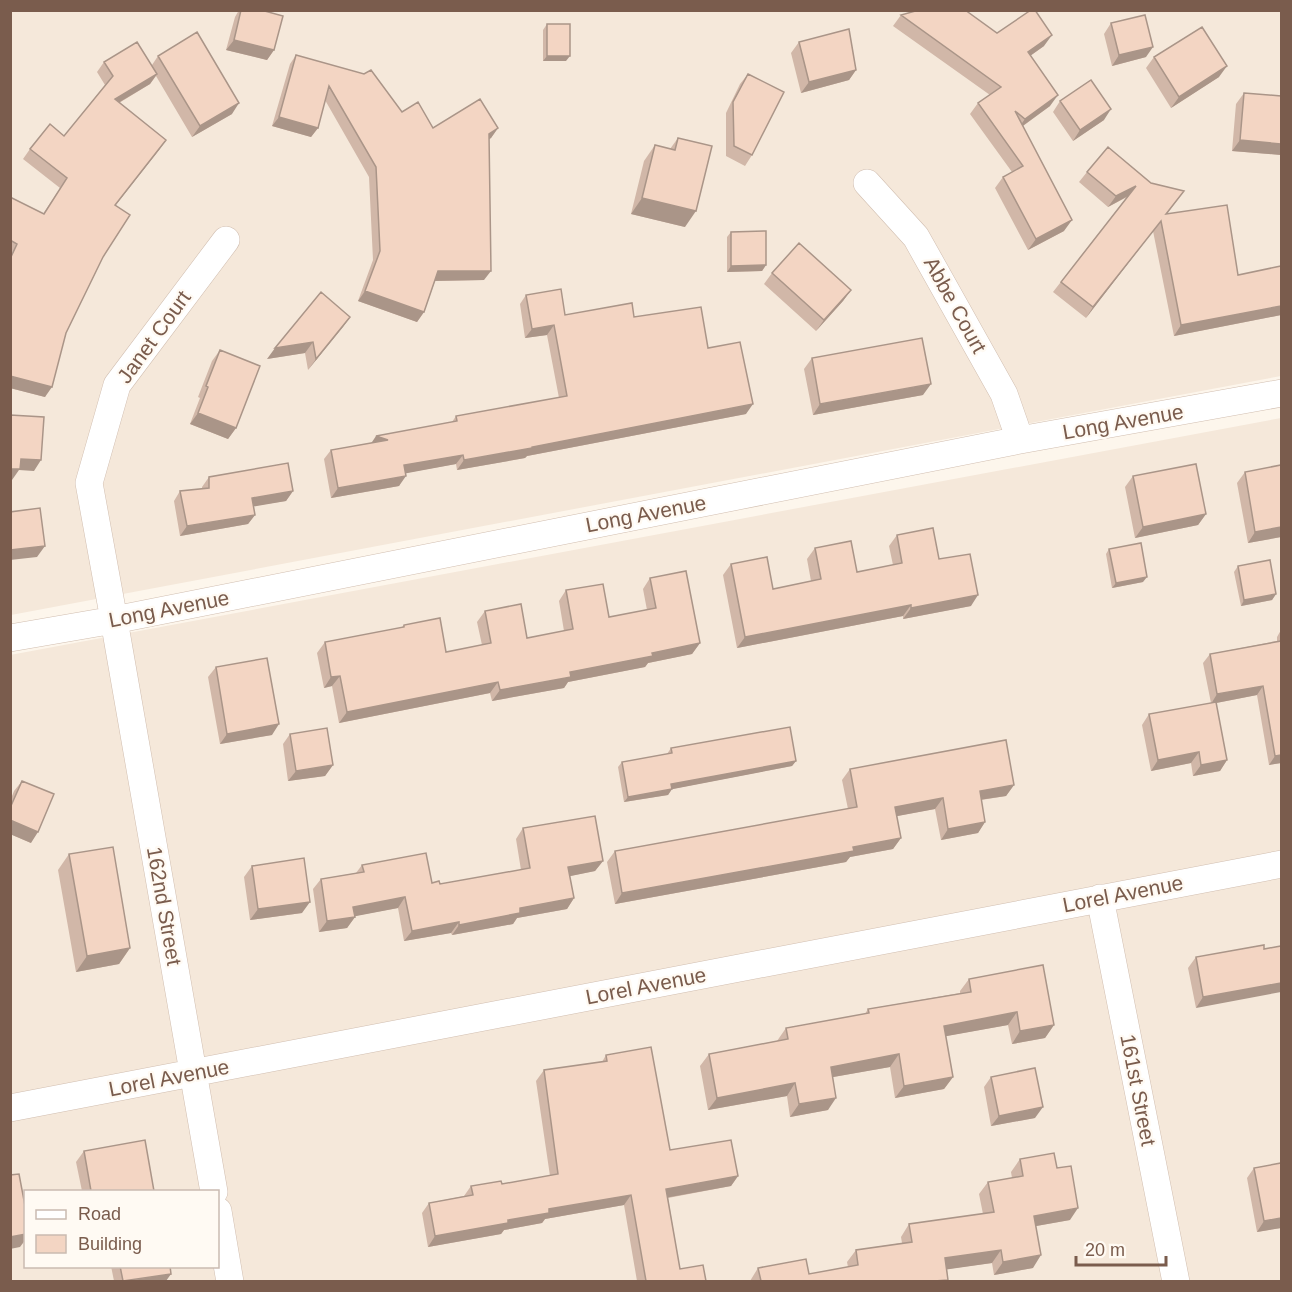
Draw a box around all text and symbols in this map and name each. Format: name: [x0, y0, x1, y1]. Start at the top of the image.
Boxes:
street label: Abbe Court: [920, 253, 991, 357]
street label: Janet Court: [112, 286, 195, 387]
street label: Long Avenue: [1061, 400, 1185, 443]
street label: Long Avenue: [584, 491, 708, 536]
street label: Long Avenue: [107, 586, 231, 631]
street label: 162nd Street: [143, 845, 186, 967]
street label: Lorel Avenue: [1061, 871, 1185, 916]
street label: Lorel Avenue: [584, 963, 708, 1008]
street label: 161st Street: [1116, 1032, 1161, 1148]
street label: Lorel Avenue: [107, 1055, 231, 1100]
legend: [24, 1190, 219, 1268]
text: Road: [78, 1204, 121, 1224]
scale bar: [1076, 1229, 1166, 1267]
text: Building: [78, 1234, 142, 1254]
text: 20 m: [1085, 1240, 1125, 1260]

